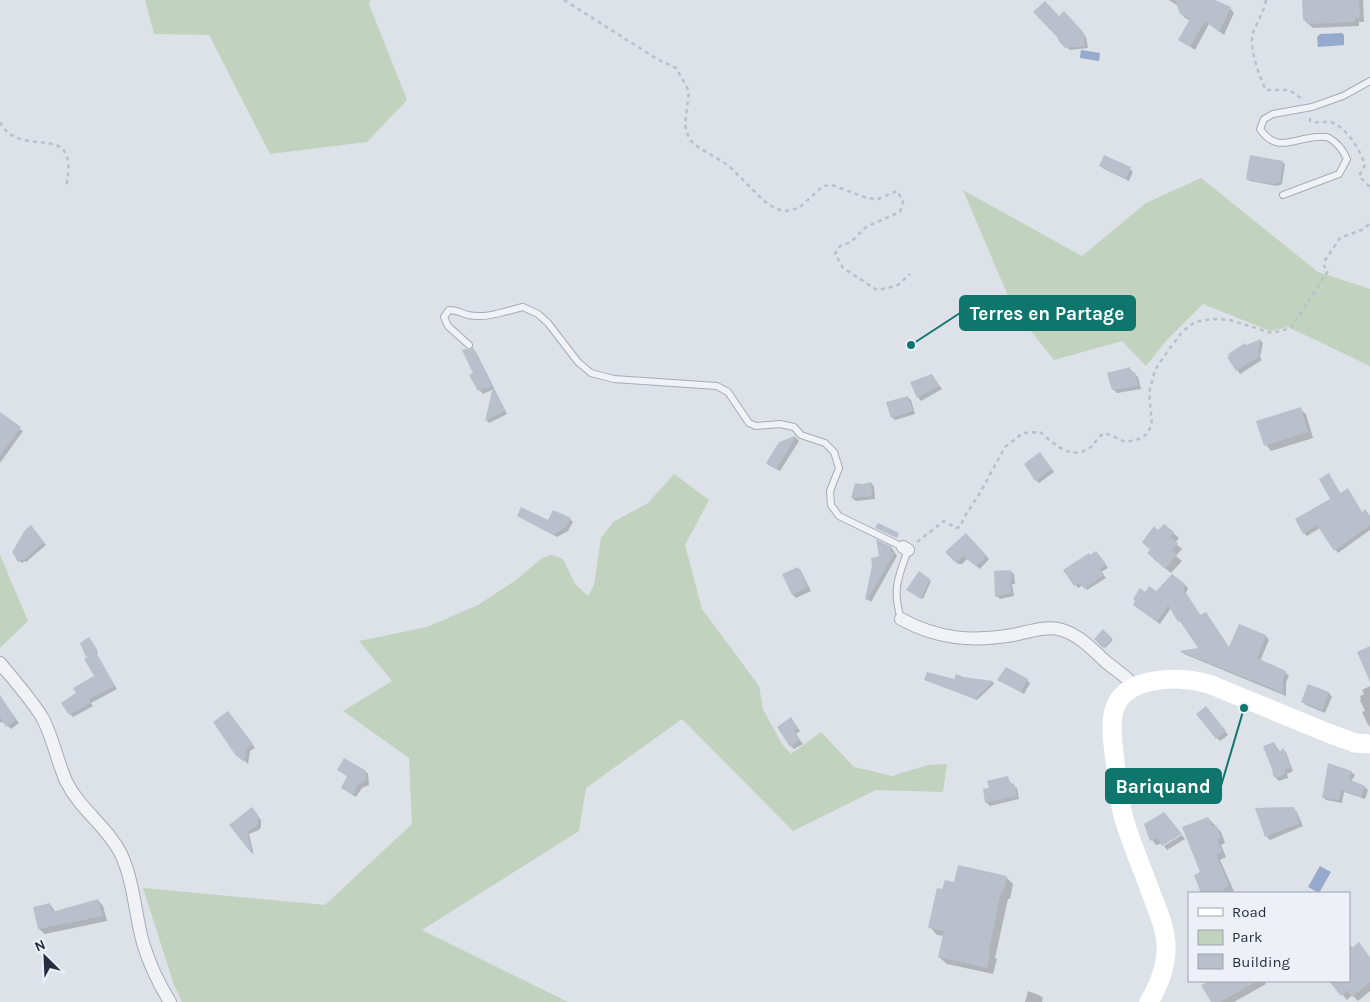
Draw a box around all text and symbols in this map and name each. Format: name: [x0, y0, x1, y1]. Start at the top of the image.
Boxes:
callout: Terres en Partage: [960, 296, 1135, 330]
text: Terres en Partage: [970, 303, 1124, 325]
callout: Bariquand: [1106, 769, 1221, 803]
text: Bariquand: [1115, 776, 1211, 798]
legend: [1188, 892, 1350, 982]
text: Road: [1232, 903, 1267, 921]
text: Park: [1232, 928, 1262, 946]
north arrow: [20, 932, 70, 982]
text: N: [32, 936, 48, 955]
text: Building: [1232, 953, 1290, 971]

